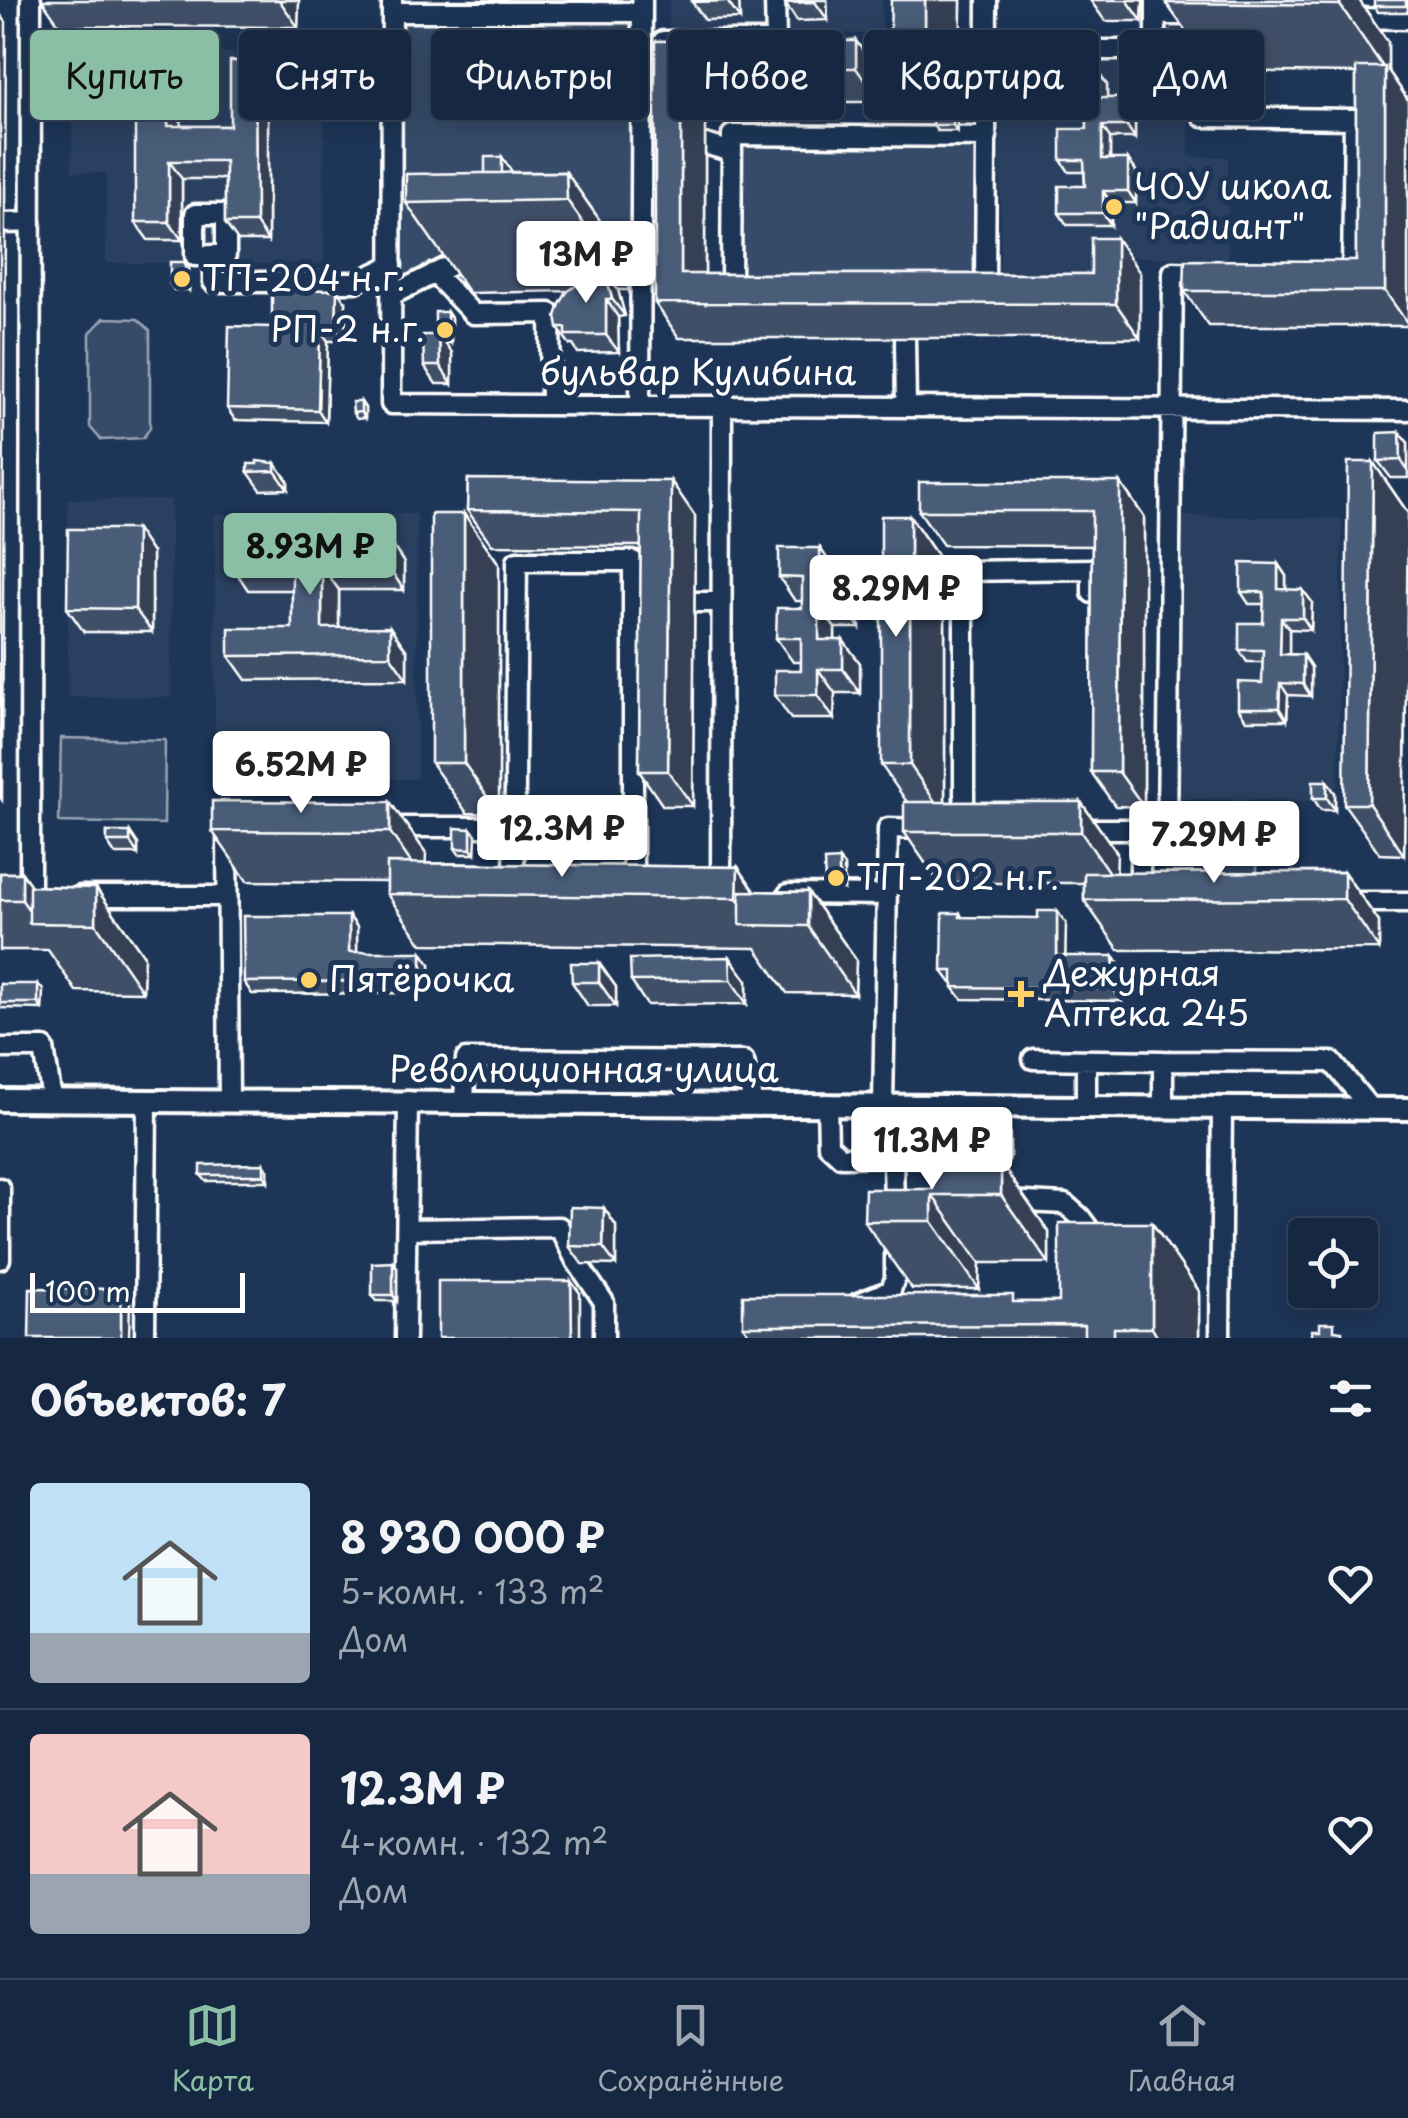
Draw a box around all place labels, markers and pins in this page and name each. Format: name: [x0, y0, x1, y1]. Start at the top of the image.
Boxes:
place label: ЧОУ школа "Радиант": [1134, 158, 1332, 251]
marker: ЧОУ школа "Радиант": [1103, 196, 1125, 218]
pin: 13M ₽: [516, 221, 656, 306]
place label: ТП-204 н.г.: [202, 250, 406, 303]
marker: ТП-204 н.г.: [171, 268, 193, 290]
place label: РП-2 н.г.: [271, 301, 425, 354]
marker: РП-2 н.г.: [434, 319, 456, 341]
pin: 8.93M ₽: [218, 513, 402, 598]
pin: 8.29M ₽: [804, 555, 988, 640]
pin: 6.52M ₽: [209, 731, 393, 816]
pin: 12.3M ₽: [470, 795, 654, 880]
pin: 7.29M ₽: [1122, 801, 1306, 886]
place label: ТП-202 н.г.: [856, 849, 1060, 902]
marker: ТП-202 н.г.: [825, 867, 847, 889]
place label: Дежурная Аптека 245: [1043, 945, 1249, 1038]
place label: Пятёрочка: [329, 951, 514, 1004]
marker: Пятёрочка: [298, 969, 320, 991]
marker: Дежурная Аптека 245: [1008, 981, 1034, 1007]
pin: 11.3M ₽: [840, 1107, 1024, 1192]

